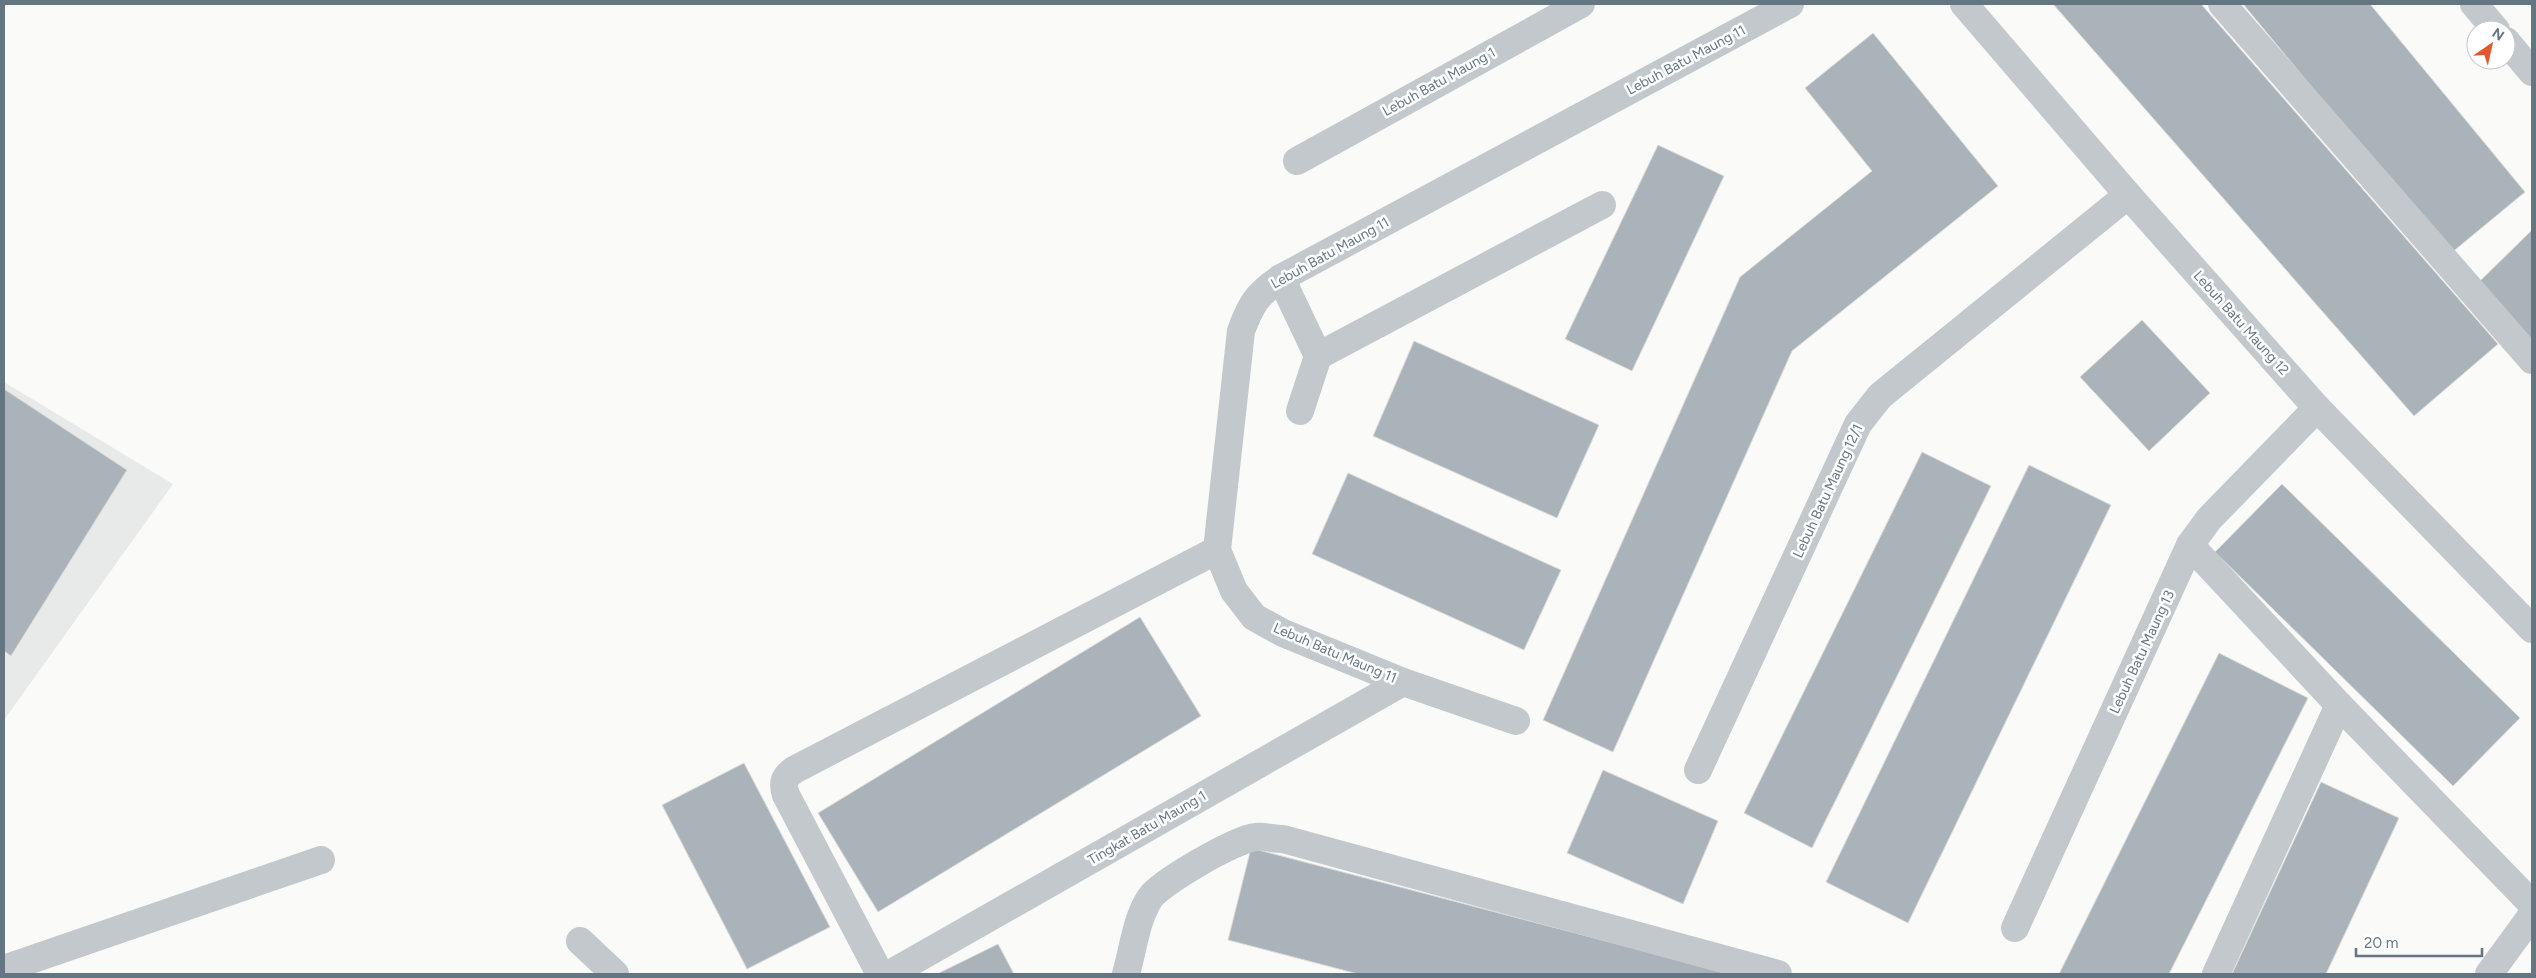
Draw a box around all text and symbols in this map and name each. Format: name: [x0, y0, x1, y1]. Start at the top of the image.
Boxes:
north arrow: [2466, 20, 2516, 70]
street label: Lebuh Batu Maung 11: [1624, 21, 1748, 99]
text: N: [2489, 25, 2507, 45]
street label: Lebuh Batu Maung 1: [1380, 44, 1498, 120]
street label: Lebuh Batu Maung 11: [1268, 213, 1392, 293]
street label: Lebuh Batu Maung 12: [2190, 267, 2292, 379]
street label: Lebuh Batu Maung 12/1: [1790, 421, 1866, 561]
street label: Lebuh Batu Maung 13: [2106, 588, 2178, 716]
street label: Lebuh Batu Maung 11: [1271, 619, 1399, 687]
street label: Tingkat Batu Maung 1: [1085, 787, 1209, 869]
scale bar: [2356, 926, 2482, 958]
text: 20 m: [2364, 934, 2398, 952]

